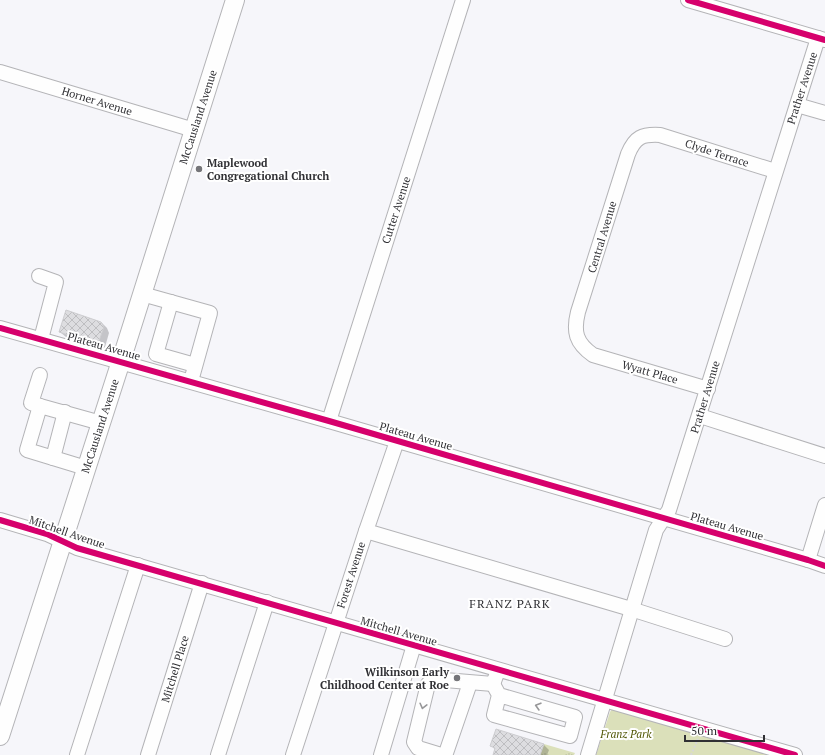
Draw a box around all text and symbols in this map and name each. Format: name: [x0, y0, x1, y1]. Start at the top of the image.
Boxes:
street label: Prather Avenue: [784, 50, 820, 126]
street label: McCausland Avenue: [176, 68, 220, 166]
street label: Horner Avenue: [60, 84, 134, 119]
street label: Clyde Terrace: [683, 136, 751, 170]
place label: Maplewood Congregational Church: [207, 156, 329, 183]
marker: Maplewood Congregational Church: [194, 164, 204, 174]
street label: Cutter Avenue: [379, 174, 414, 245]
street label: Central Avenue: [584, 199, 620, 275]
street label: Plateau Avenue: [66, 329, 143, 363]
street label: Wyatt Place: [620, 357, 680, 387]
street label: Prather Avenue: [687, 359, 723, 435]
street label: McCausland Avenue: [78, 377, 122, 475]
street label: Plateau Avenue: [378, 419, 455, 453]
street label: Plateau Avenue: [689, 509, 766, 543]
street label: Mitchell Avenue: [27, 512, 107, 552]
street label: Forest Avenue: [334, 540, 368, 610]
district label: FRANZ PARK: [469, 596, 551, 611]
street label: Mitchell Avenue: [359, 613, 439, 649]
street label: Mitchell Place: [158, 633, 192, 704]
place label: Wilkinson Early Childhood Center at Roe: [320, 665, 449, 692]
marker: Wilkinson Early Childhood Center at Roe: [452, 673, 462, 683]
one-way arrow: [535, 702, 542, 711]
one-way arrow: [419, 703, 427, 709]
scale bar: [685, 717, 764, 743]
text: 50 m: [691, 723, 718, 738]
park label: Franz Park: [599, 727, 652, 741]

